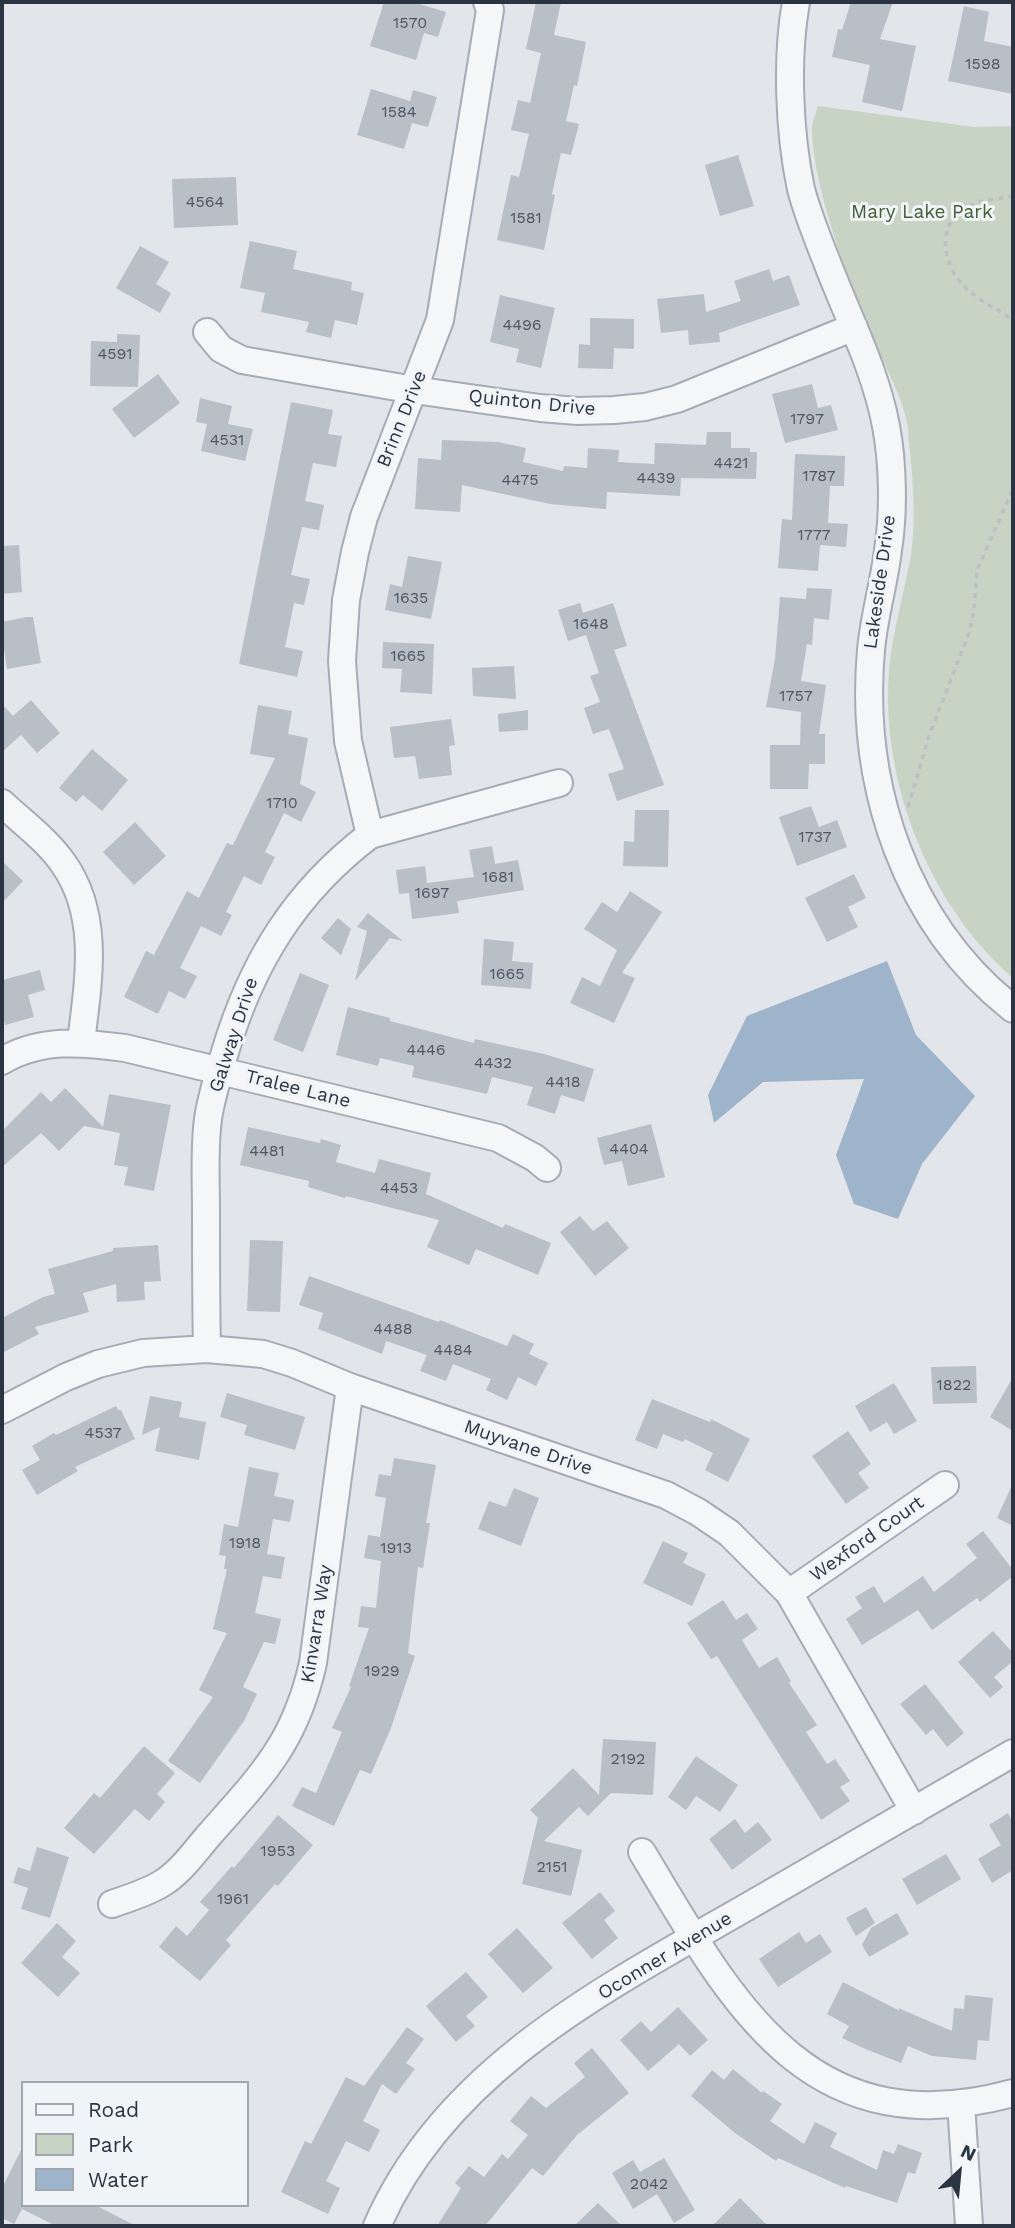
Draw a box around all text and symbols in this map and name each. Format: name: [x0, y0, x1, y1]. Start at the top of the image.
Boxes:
house number: 1570: [393, 13, 427, 33]
house number: 1598: [965, 54, 1001, 74]
house number: 1584: [381, 102, 417, 122]
house number: 4564: [186, 192, 224, 212]
park label: Mary Lake Park: [851, 201, 993, 223]
house number: 1581: [510, 208, 542, 228]
house number: 4496: [502, 315, 542, 335]
house number: 4591: [97, 344, 133, 364]
street label: Brinn Drive: [372, 367, 432, 471]
street label: Quinton Drive: [467, 385, 597, 421]
house number: 1797: [790, 409, 824, 429]
house number: 4531: [210, 430, 244, 450]
house number: 4421: [713, 453, 749, 473]
house number: 1787: [802, 466, 836, 486]
house number: 4439: [637, 468, 675, 488]
house number: 4475: [501, 470, 539, 490]
street label: Lakeside Drive: [859, 513, 901, 651]
house number: 1777: [797, 525, 831, 545]
house number: 1635: [394, 588, 428, 608]
house number: 1648: [573, 614, 609, 634]
house number: 1665: [390, 646, 426, 666]
house number: 1757: [779, 686, 813, 706]
house number: 1710: [266, 793, 298, 813]
house number: 1737: [799, 827, 831, 847]
house number: 1681: [482, 867, 514, 887]
house number: 1697: [415, 883, 449, 903]
house number: 1665: [489, 964, 525, 984]
street label: Galway Drive: [205, 975, 263, 1095]
house number: 4446: [406, 1040, 446, 1060]
house number: 4432: [474, 1053, 512, 1073]
street label: Tralee Lane: [243, 1065, 353, 1113]
house number: 4418: [545, 1072, 581, 1092]
house number: 4404: [609, 1139, 649, 1159]
house number: 4481: [249, 1141, 285, 1161]
house number: 4453: [380, 1178, 418, 1198]
house number: 4488: [373, 1319, 413, 1339]
house number: 4484: [433, 1340, 473, 1360]
house number: 1822: [937, 1375, 971, 1395]
street label: Muyvane Drive: [461, 1415, 595, 1481]
house number: 4537: [85, 1423, 121, 1443]
street label: Wexford Court: [806, 1491, 928, 1587]
house number: 1918: [229, 1533, 261, 1553]
house number: 1913: [380, 1538, 412, 1558]
street label: Kinvarra Way: [296, 1563, 338, 1685]
house number: 1929: [364, 1661, 400, 1681]
house number: 2192: [611, 1749, 645, 1769]
house number: 1953: [261, 1841, 295, 1861]
house number: 2151: [536, 1857, 568, 1877]
house number: 1961: [217, 1889, 249, 1909]
street label: Oconner Avenue: [594, 1907, 736, 2005]
legend: [21, 2081, 248, 2207]
text: Road: [88, 2097, 139, 2122]
text: Park: [88, 2132, 133, 2157]
north arrow: [924, 2137, 994, 2207]
text: N: [957, 2139, 980, 2166]
text: Water: [88, 2167, 148, 2192]
house number: 2042: [630, 2174, 668, 2194]

